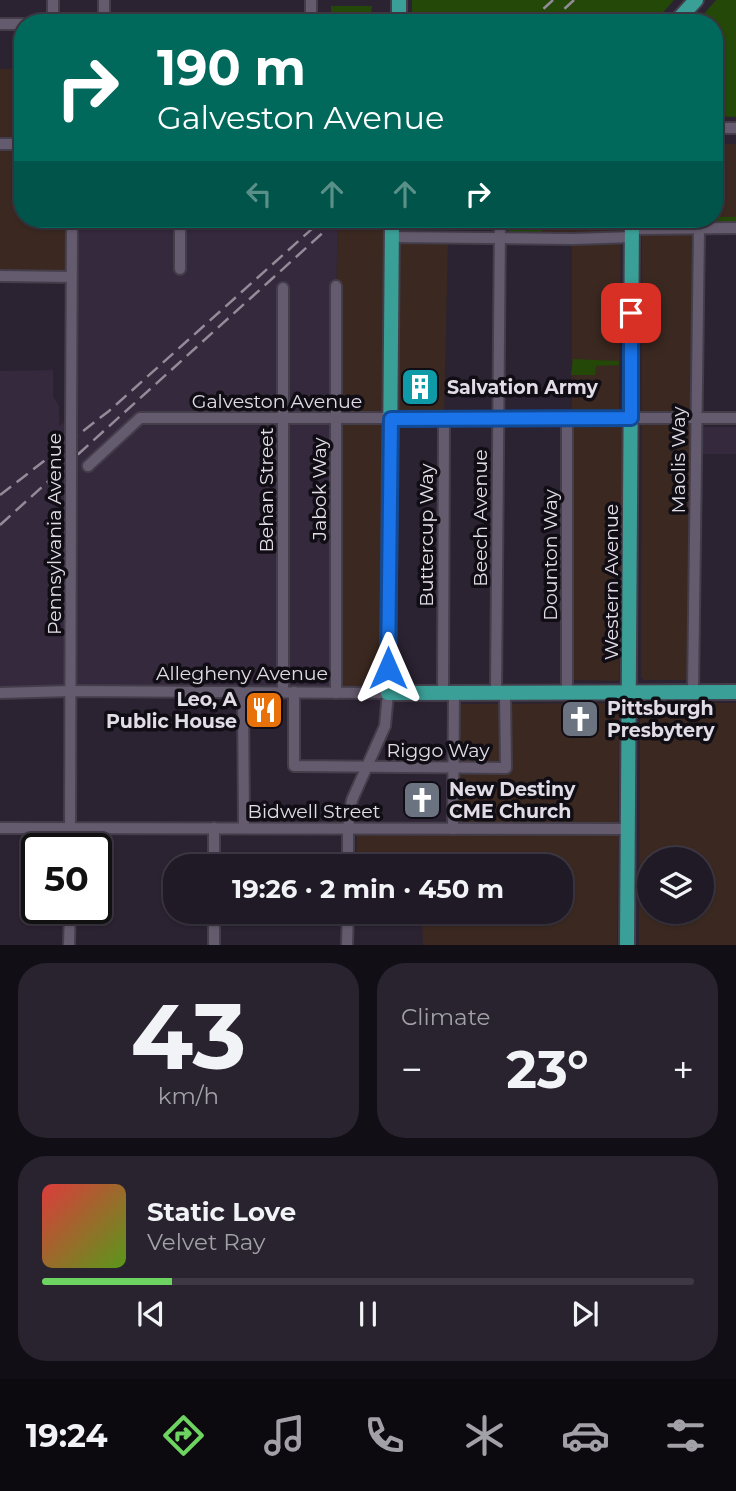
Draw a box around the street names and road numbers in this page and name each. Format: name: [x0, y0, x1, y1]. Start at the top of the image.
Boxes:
street label: Galveston Avenue: [192, 390, 362, 413]
street label: Maolis Way: [667, 406, 690, 513]
street label: Behan Street: [255, 427, 278, 553]
street label: Pennsylvania Avenue: [43, 433, 66, 635]
street label: Jabok Way: [308, 437, 331, 542]
street label: Beech Avenue: [469, 449, 492, 587]
street label: Buttercup Way: [415, 463, 438, 607]
street label: Dounton Way: [539, 489, 562, 621]
street label: Western Avenue: [600, 504, 623, 660]
street label: Allegheny Avenue: [156, 662, 328, 685]
street label: Riggo Way: [387, 739, 490, 762]
street label: Bidwell Street: [248, 800, 381, 823]

